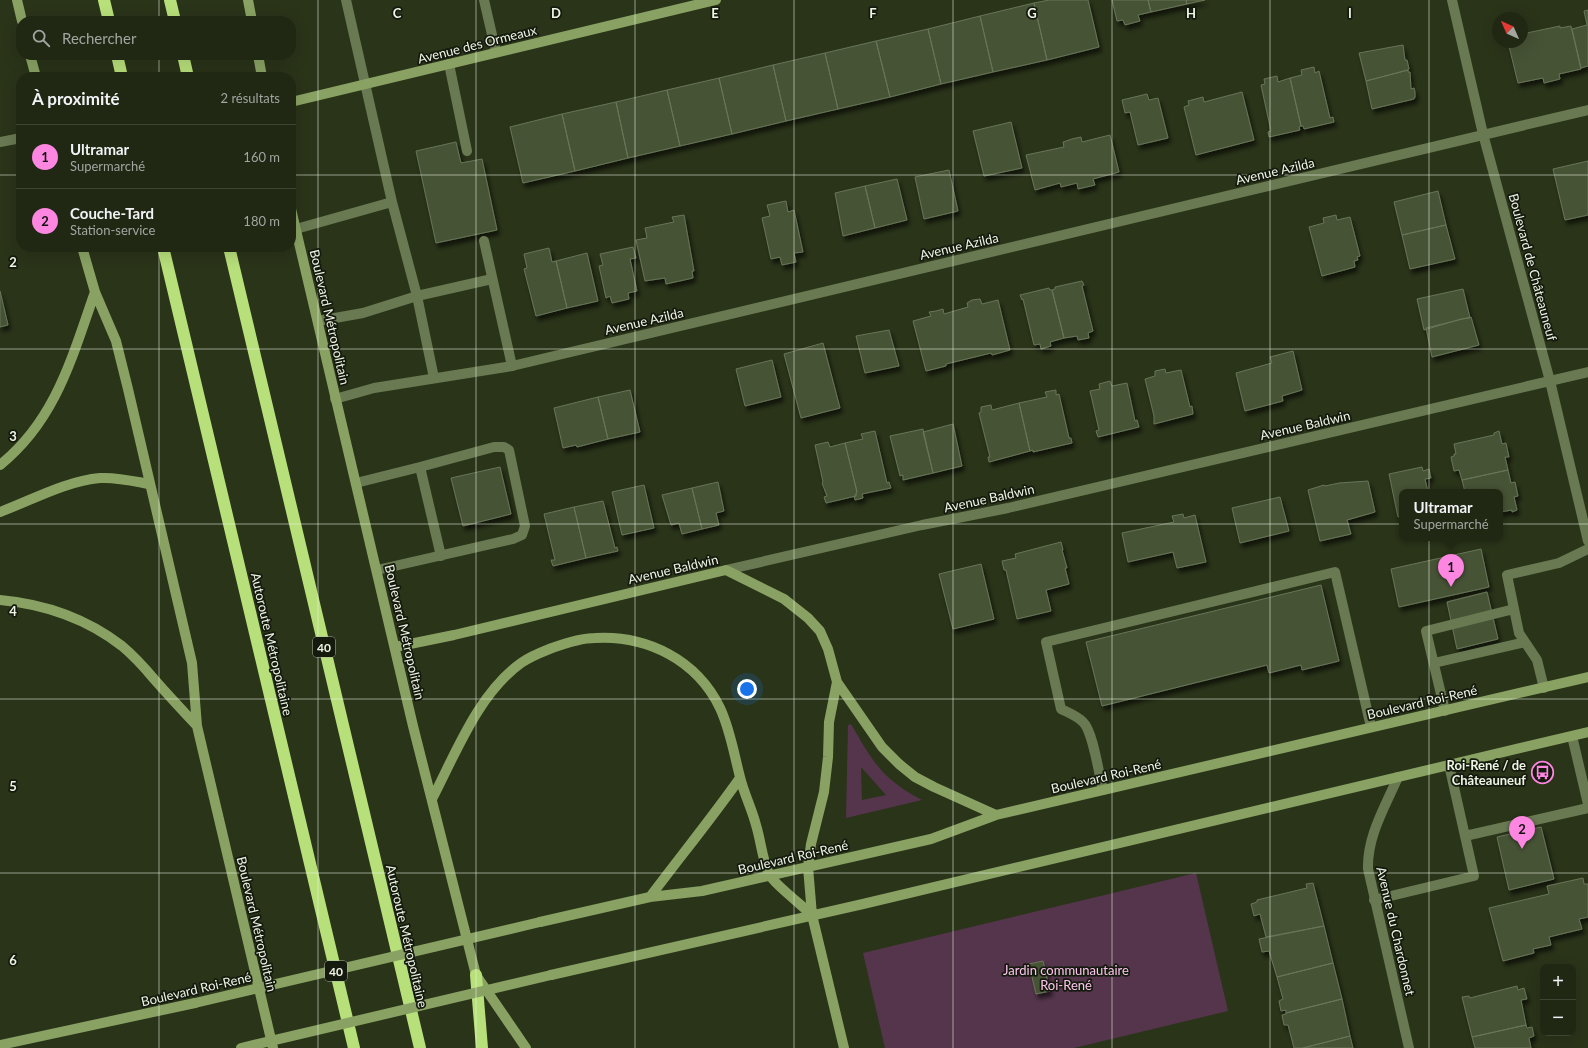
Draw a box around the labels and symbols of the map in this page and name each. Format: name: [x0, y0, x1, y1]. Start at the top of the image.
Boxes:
text: C: [393, 5, 402, 21]
text: D: [551, 5, 561, 21]
text: E: [711, 5, 719, 21]
text: F: [869, 5, 877, 21]
text: G: [1027, 5, 1037, 21]
text: H: [1186, 5, 1196, 21]
text: I: [1348, 5, 1352, 21]
north arrow: [1492, 12, 1528, 48]
street label: Avenue des Ormeaux: [416, 21, 539, 67]
street label: Avenue Azilda: [1234, 154, 1316, 188]
street label: Boulevard de Châteauneuf: [1506, 192, 1560, 343]
street label: Avenue Azilda: [918, 229, 1000, 263]
street label: Boulevard Métropolitain: [307, 248, 353, 386]
text: 2: [9, 254, 17, 270]
street label: Avenue Azilda: [603, 304, 685, 338]
street label: Avenue Baldwin: [1258, 407, 1352, 443]
text: 3: [9, 428, 17, 444]
street label: Avenue Baldwin: [942, 481, 1036, 515]
street label: Avenue Baldwin: [626, 551, 720, 587]
pin: 1: [1438, 554, 1464, 587]
street label: Boulevard Métropolitain: [382, 563, 428, 701]
street label: Autoroute Métropolitaine: [248, 571, 296, 717]
text: 4: [9, 603, 17, 619]
road number: 40: [313, 637, 335, 657]
your location: [737, 679, 757, 699]
street label: Boulevard Roi-René: [1365, 682, 1479, 722]
street label: Boulevard Roi-René: [1049, 756, 1163, 796]
place label: Roi-René / de Châteauneuf: [1447, 757, 1526, 788]
bus stop icon: Roi-René / de Châteauneuf: [1529, 759, 1555, 785]
text: 5: [9, 778, 17, 794]
pin: 2: [1509, 816, 1535, 849]
street label: Boulevard Roi-René: [736, 837, 850, 877]
street label: Boulevard Métropolitain: [234, 855, 280, 993]
street label: Autoroute Métropolitaine: [383, 863, 431, 1009]
street label: Avenue du Chardonnet: [1373, 865, 1419, 997]
text: 6: [9, 952, 17, 968]
road number: 40: [325, 961, 347, 981]
park label: Jardin communautaire Roi-René: [1003, 962, 1129, 993]
street label: Boulevard Roi-René: [139, 969, 253, 1009]

